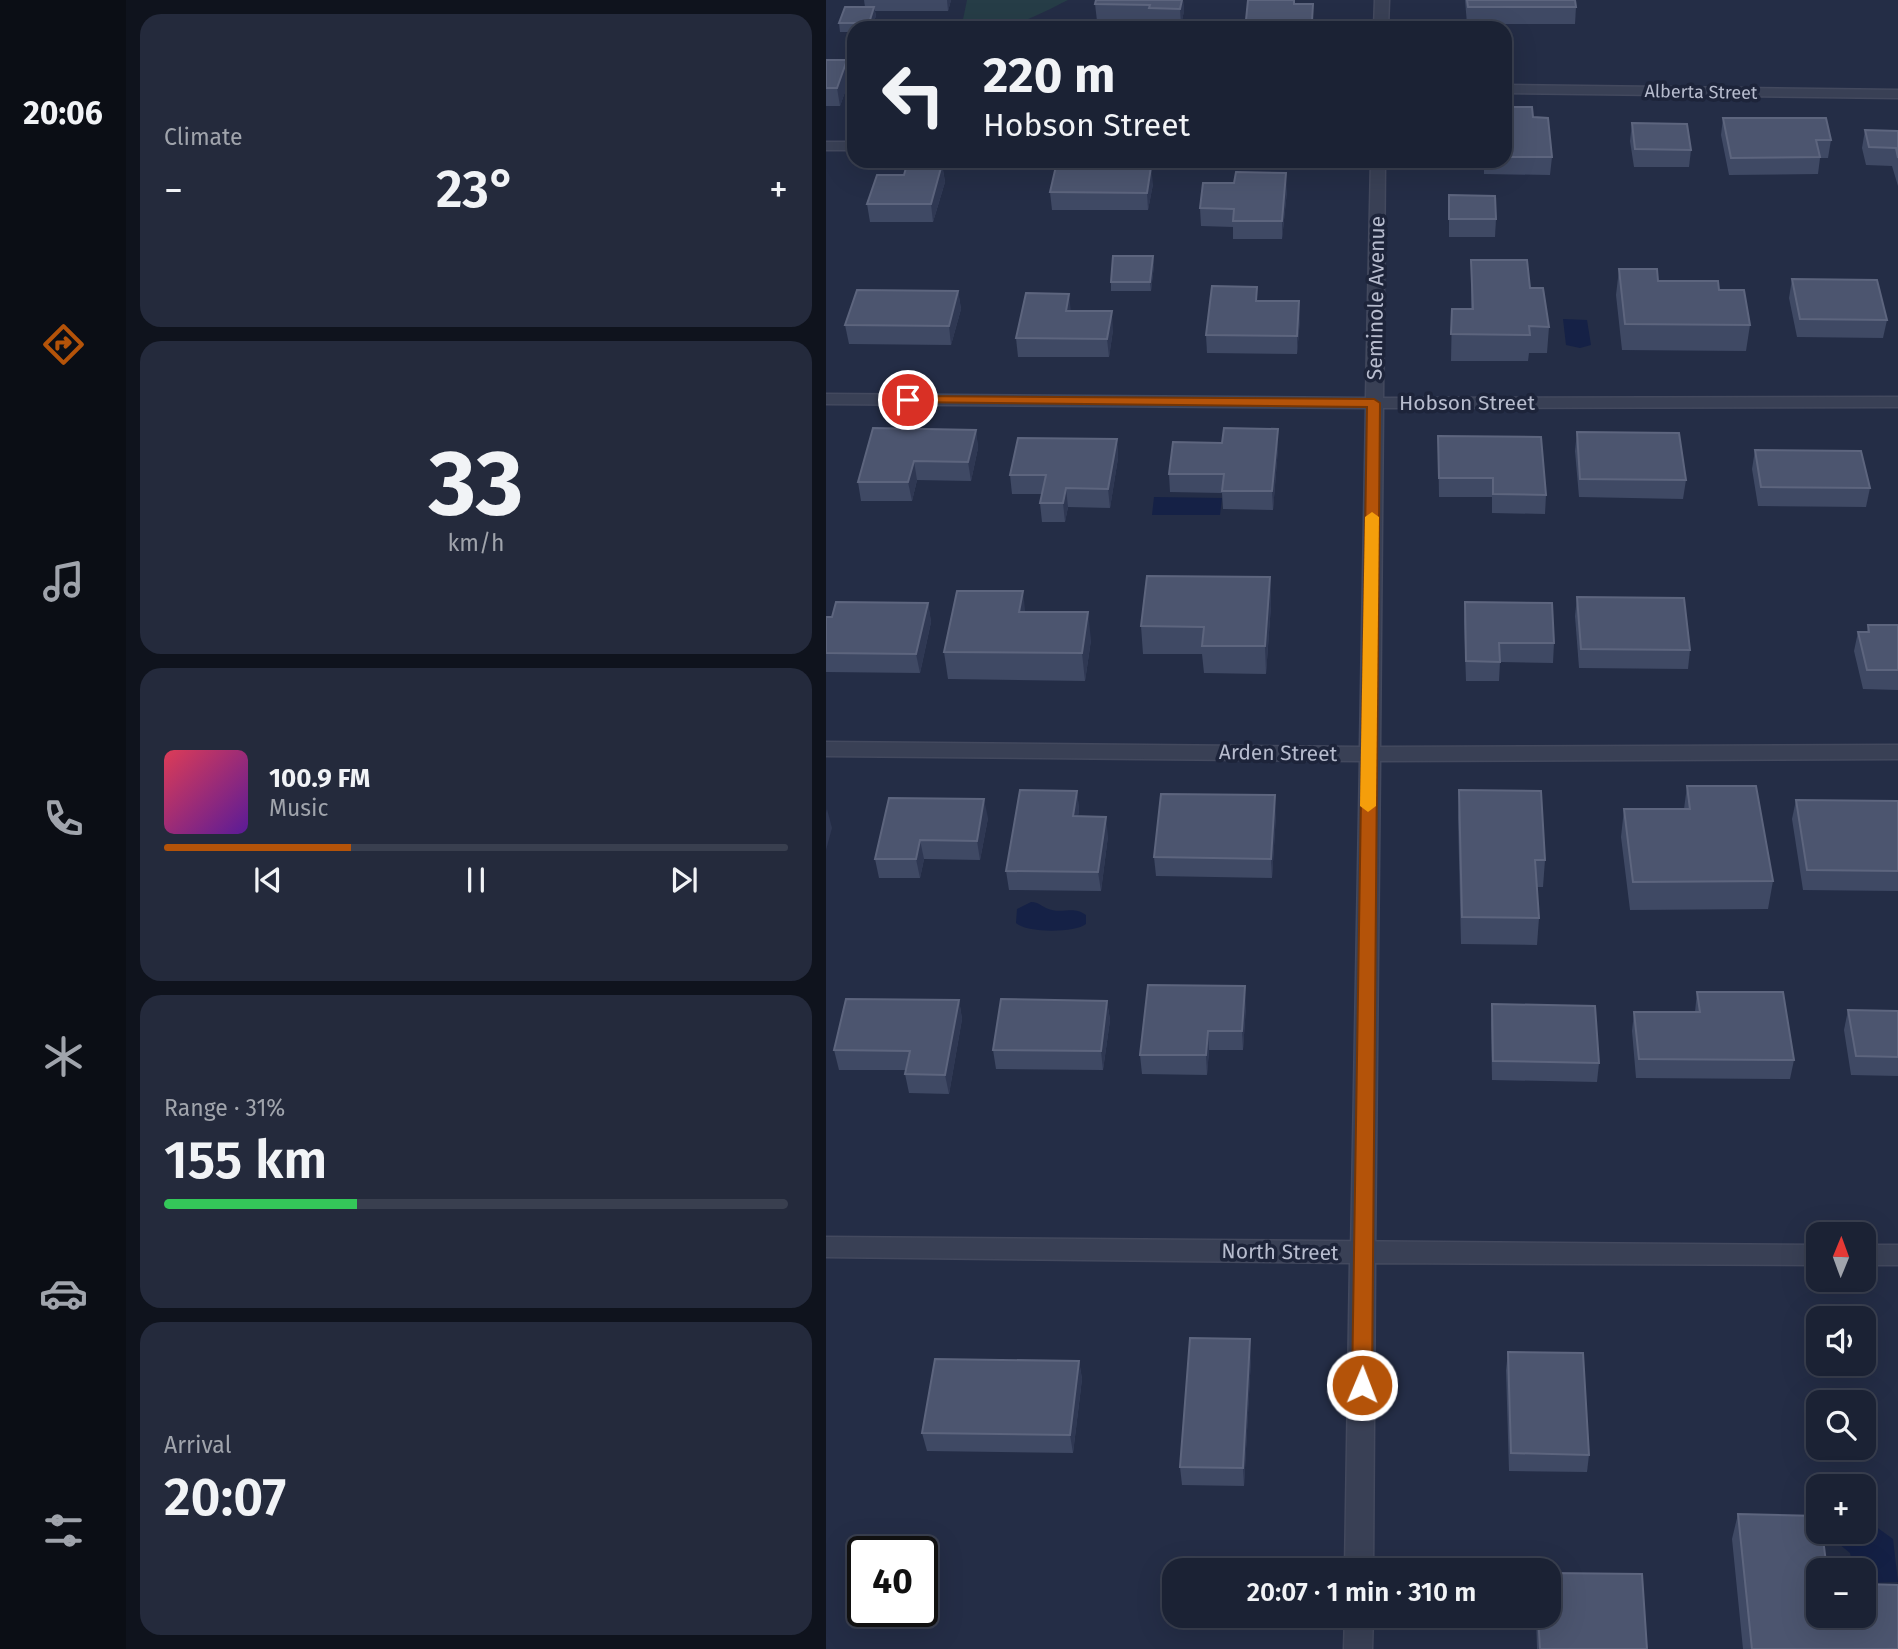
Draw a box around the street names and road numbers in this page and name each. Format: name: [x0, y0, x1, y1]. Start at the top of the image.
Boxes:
street label: Alberta Street: [1644, 80, 1758, 104]
street label: Seminole Avenue: [1362, 216, 1390, 380]
street label: Hobson Street: [1399, 390, 1535, 416]
street label: Arden Street: [1219, 739, 1338, 767]
street label: North Street: [1221, 1238, 1339, 1266]

